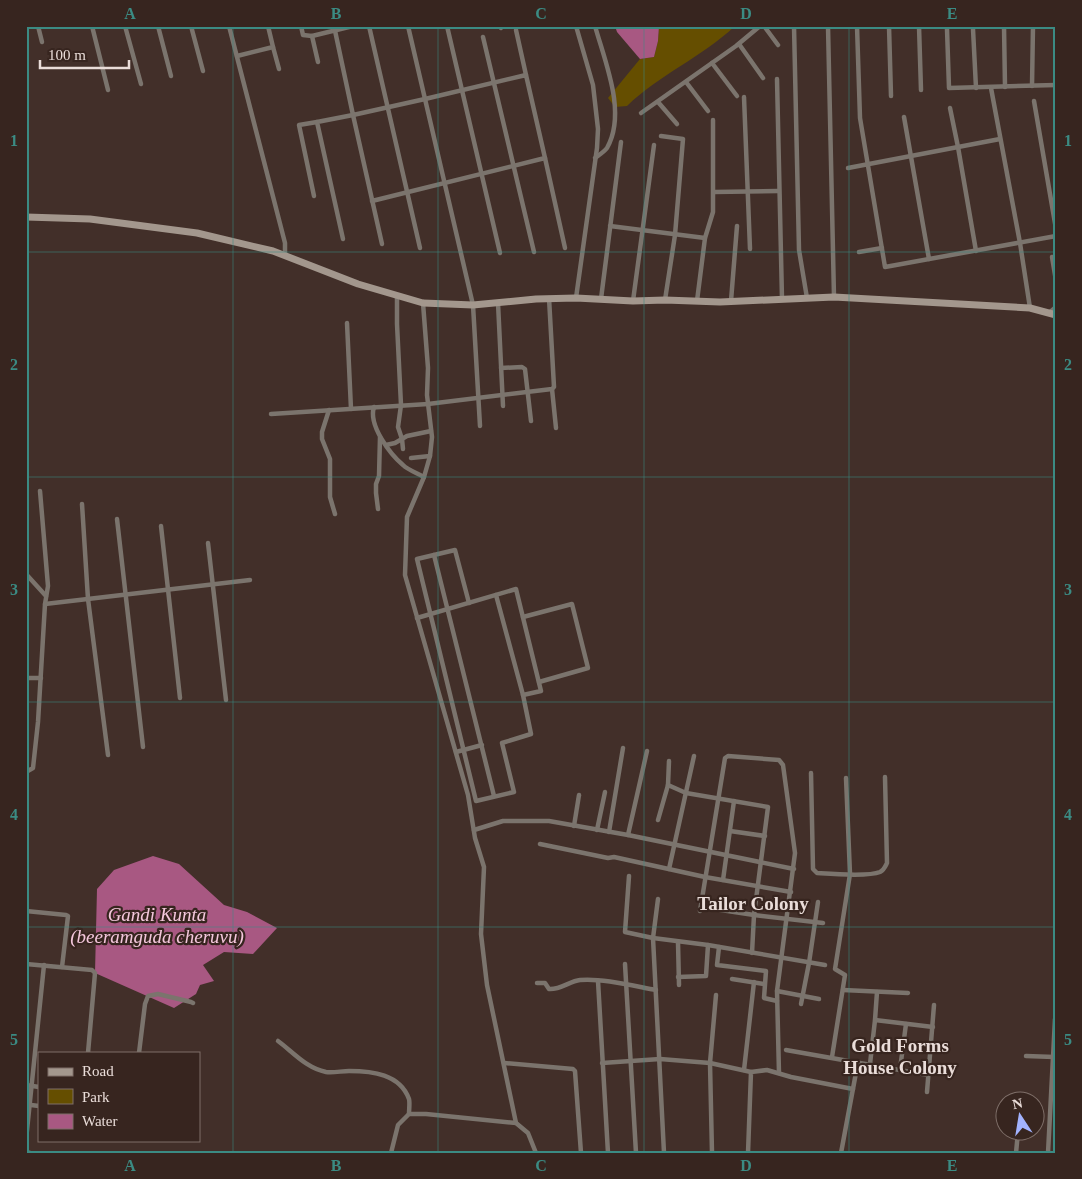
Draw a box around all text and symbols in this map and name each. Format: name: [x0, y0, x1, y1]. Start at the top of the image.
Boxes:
text: A: [124, 5, 136, 22]
text: B: [331, 5, 342, 22]
text: C: [535, 5, 547, 22]
text: D: [740, 5, 752, 22]
text: E: [947, 5, 957, 22]
scale bar: [40, 38, 129, 70]
text: 100 m: [48, 47, 86, 63]
text: 1: [10, 132, 18, 149]
text: 1: [1064, 132, 1072, 149]
text: 2: [10, 356, 18, 373]
text: 2: [1064, 356, 1072, 373]
text: 3: [10, 581, 18, 598]
text: 3: [1064, 581, 1072, 598]
text: 4: [10, 806, 18, 823]
text: 4: [1064, 806, 1072, 823]
district label: Tailor Colony: [697, 893, 809, 914]
water label: Gandi Kunta (beeramguda cheruvu): [70, 904, 244, 948]
text: 5: [10, 1031, 18, 1048]
text: 5: [1064, 1031, 1072, 1048]
district label: Gold Forms House Colony: [843, 1035, 957, 1078]
legend: [38, 1052, 200, 1142]
text: Road: [82, 1063, 114, 1079]
text: Park: [82, 1089, 110, 1105]
north arrow: [994, 1092, 1044, 1142]
text: N: [1011, 1095, 1024, 1112]
text: Water: [82, 1113, 117, 1129]
text: A: [124, 1157, 136, 1174]
text: B: [331, 1157, 342, 1174]
text: C: [535, 1157, 547, 1174]
text: D: [740, 1157, 752, 1174]
text: E: [947, 1157, 957, 1174]

